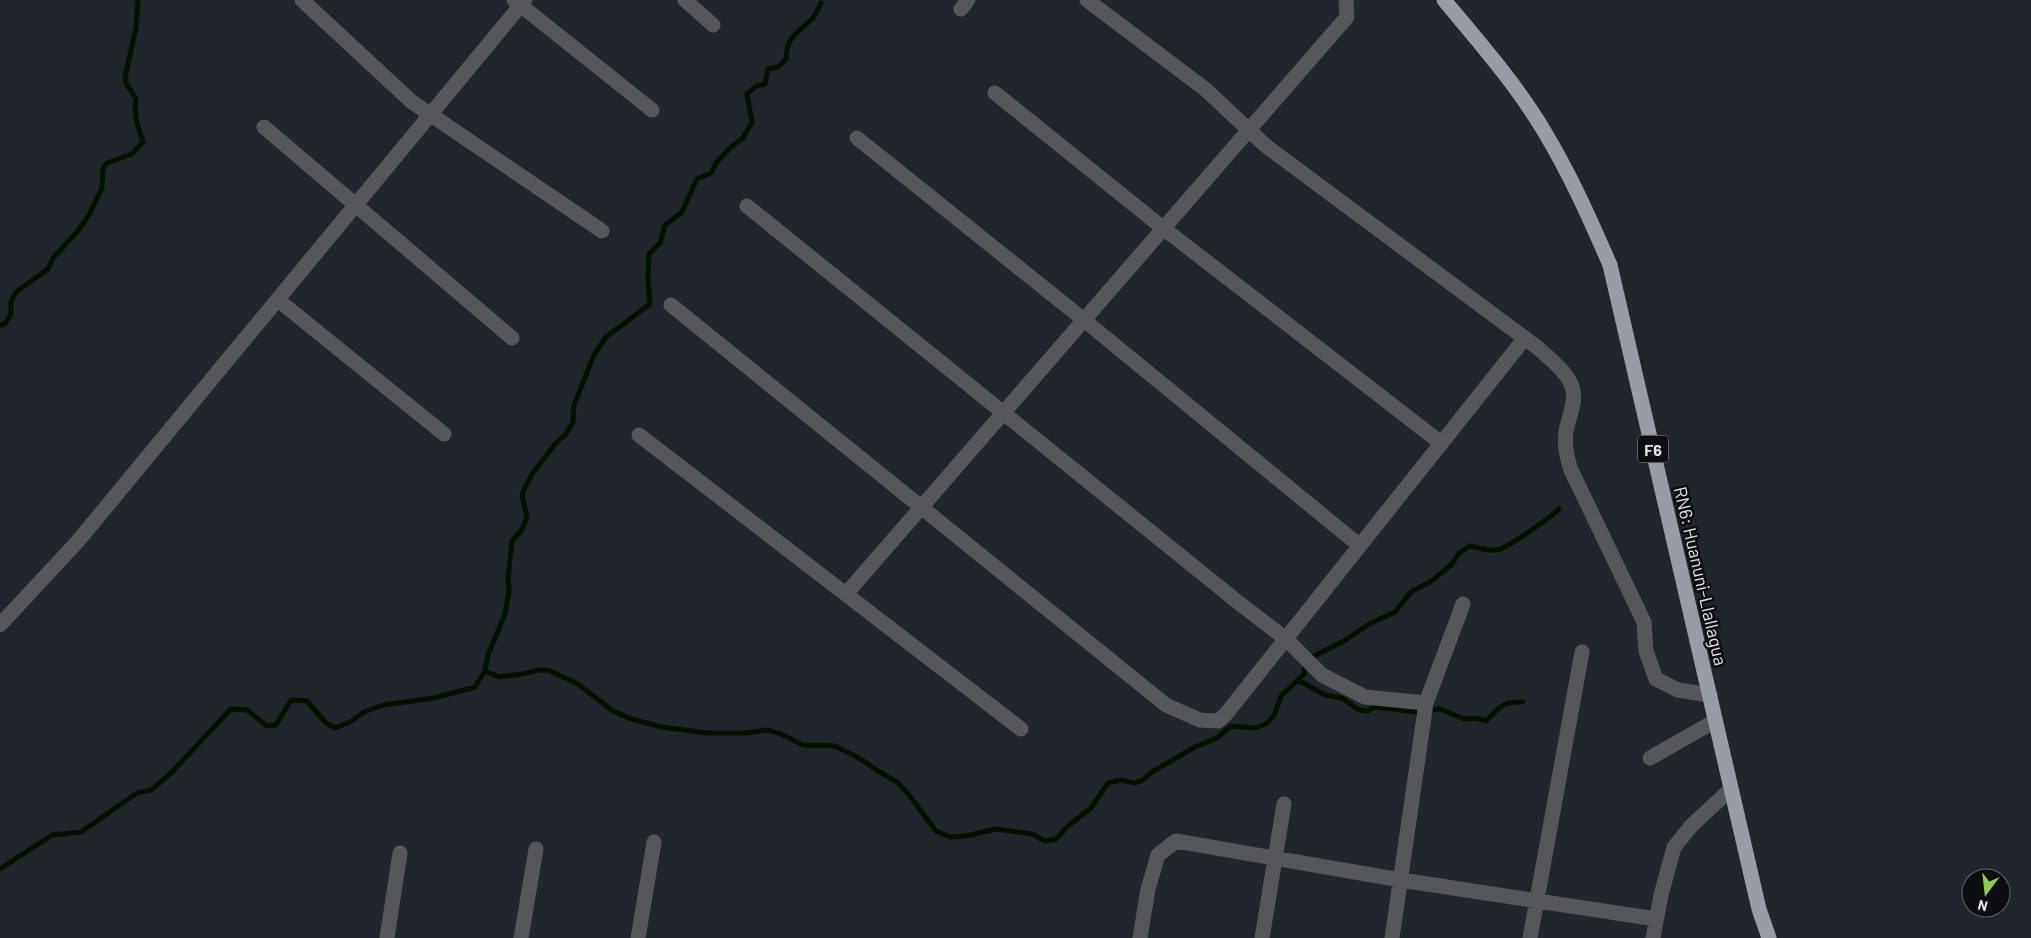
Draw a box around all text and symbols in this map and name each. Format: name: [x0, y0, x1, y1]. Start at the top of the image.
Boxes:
road number: F6: [1638, 436, 1668, 462]
street label: RN6: Huanuni-Llallagua: [1670, 484, 1732, 668]
north arrow: [1961, 868, 2011, 918]
text: N: [1976, 897, 1989, 915]

